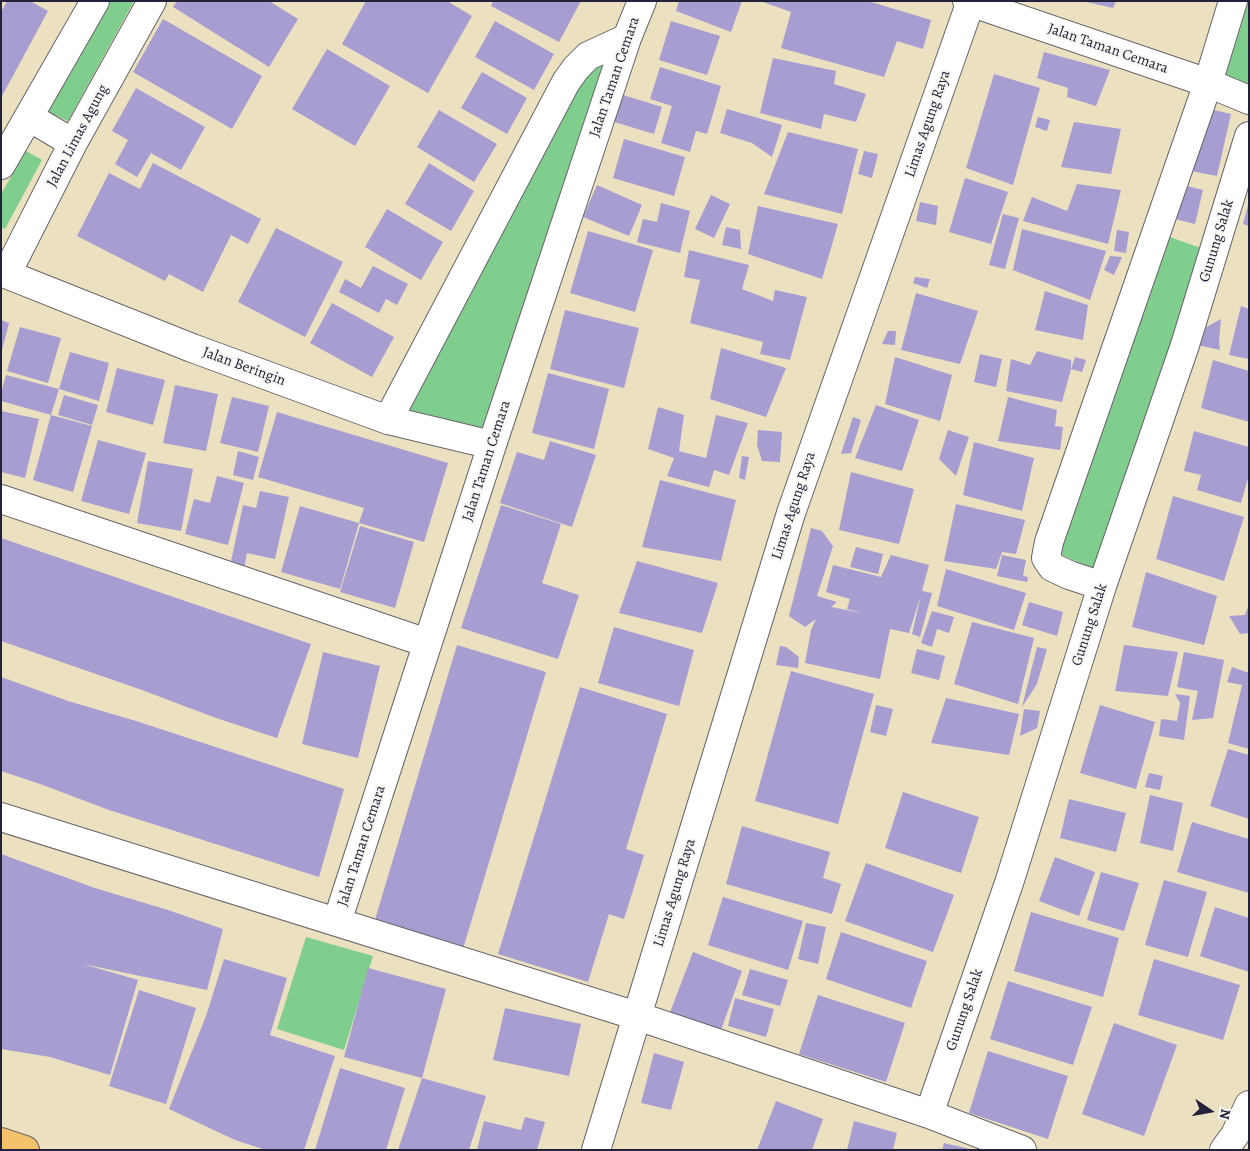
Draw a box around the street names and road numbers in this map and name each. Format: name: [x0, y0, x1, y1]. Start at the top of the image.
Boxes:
street label: Jalan Taman Cemara: [586, 14, 644, 140]
street label: Jalan Taman Cemara: [1045, 20, 1171, 78]
street label: Limas Agung Raya: [901, 68, 955, 180]
street label: Jalan Limas Agung: [43, 82, 113, 190]
street label: Gunung Salak: [1196, 197, 1238, 285]
street label: Jalan Beringin: [200, 344, 288, 390]
street label: Jalan Taman Cemara: [459, 398, 515, 524]
street label: Limas Agung Raya: [768, 450, 820, 562]
street label: Gunung Salak: [1068, 582, 1112, 668]
street label: Jalan Taman Cemara: [334, 783, 390, 909]
street label: Limas Agung Raya: [650, 837, 700, 949]
street label: Gunung Salak: [943, 967, 987, 1053]

